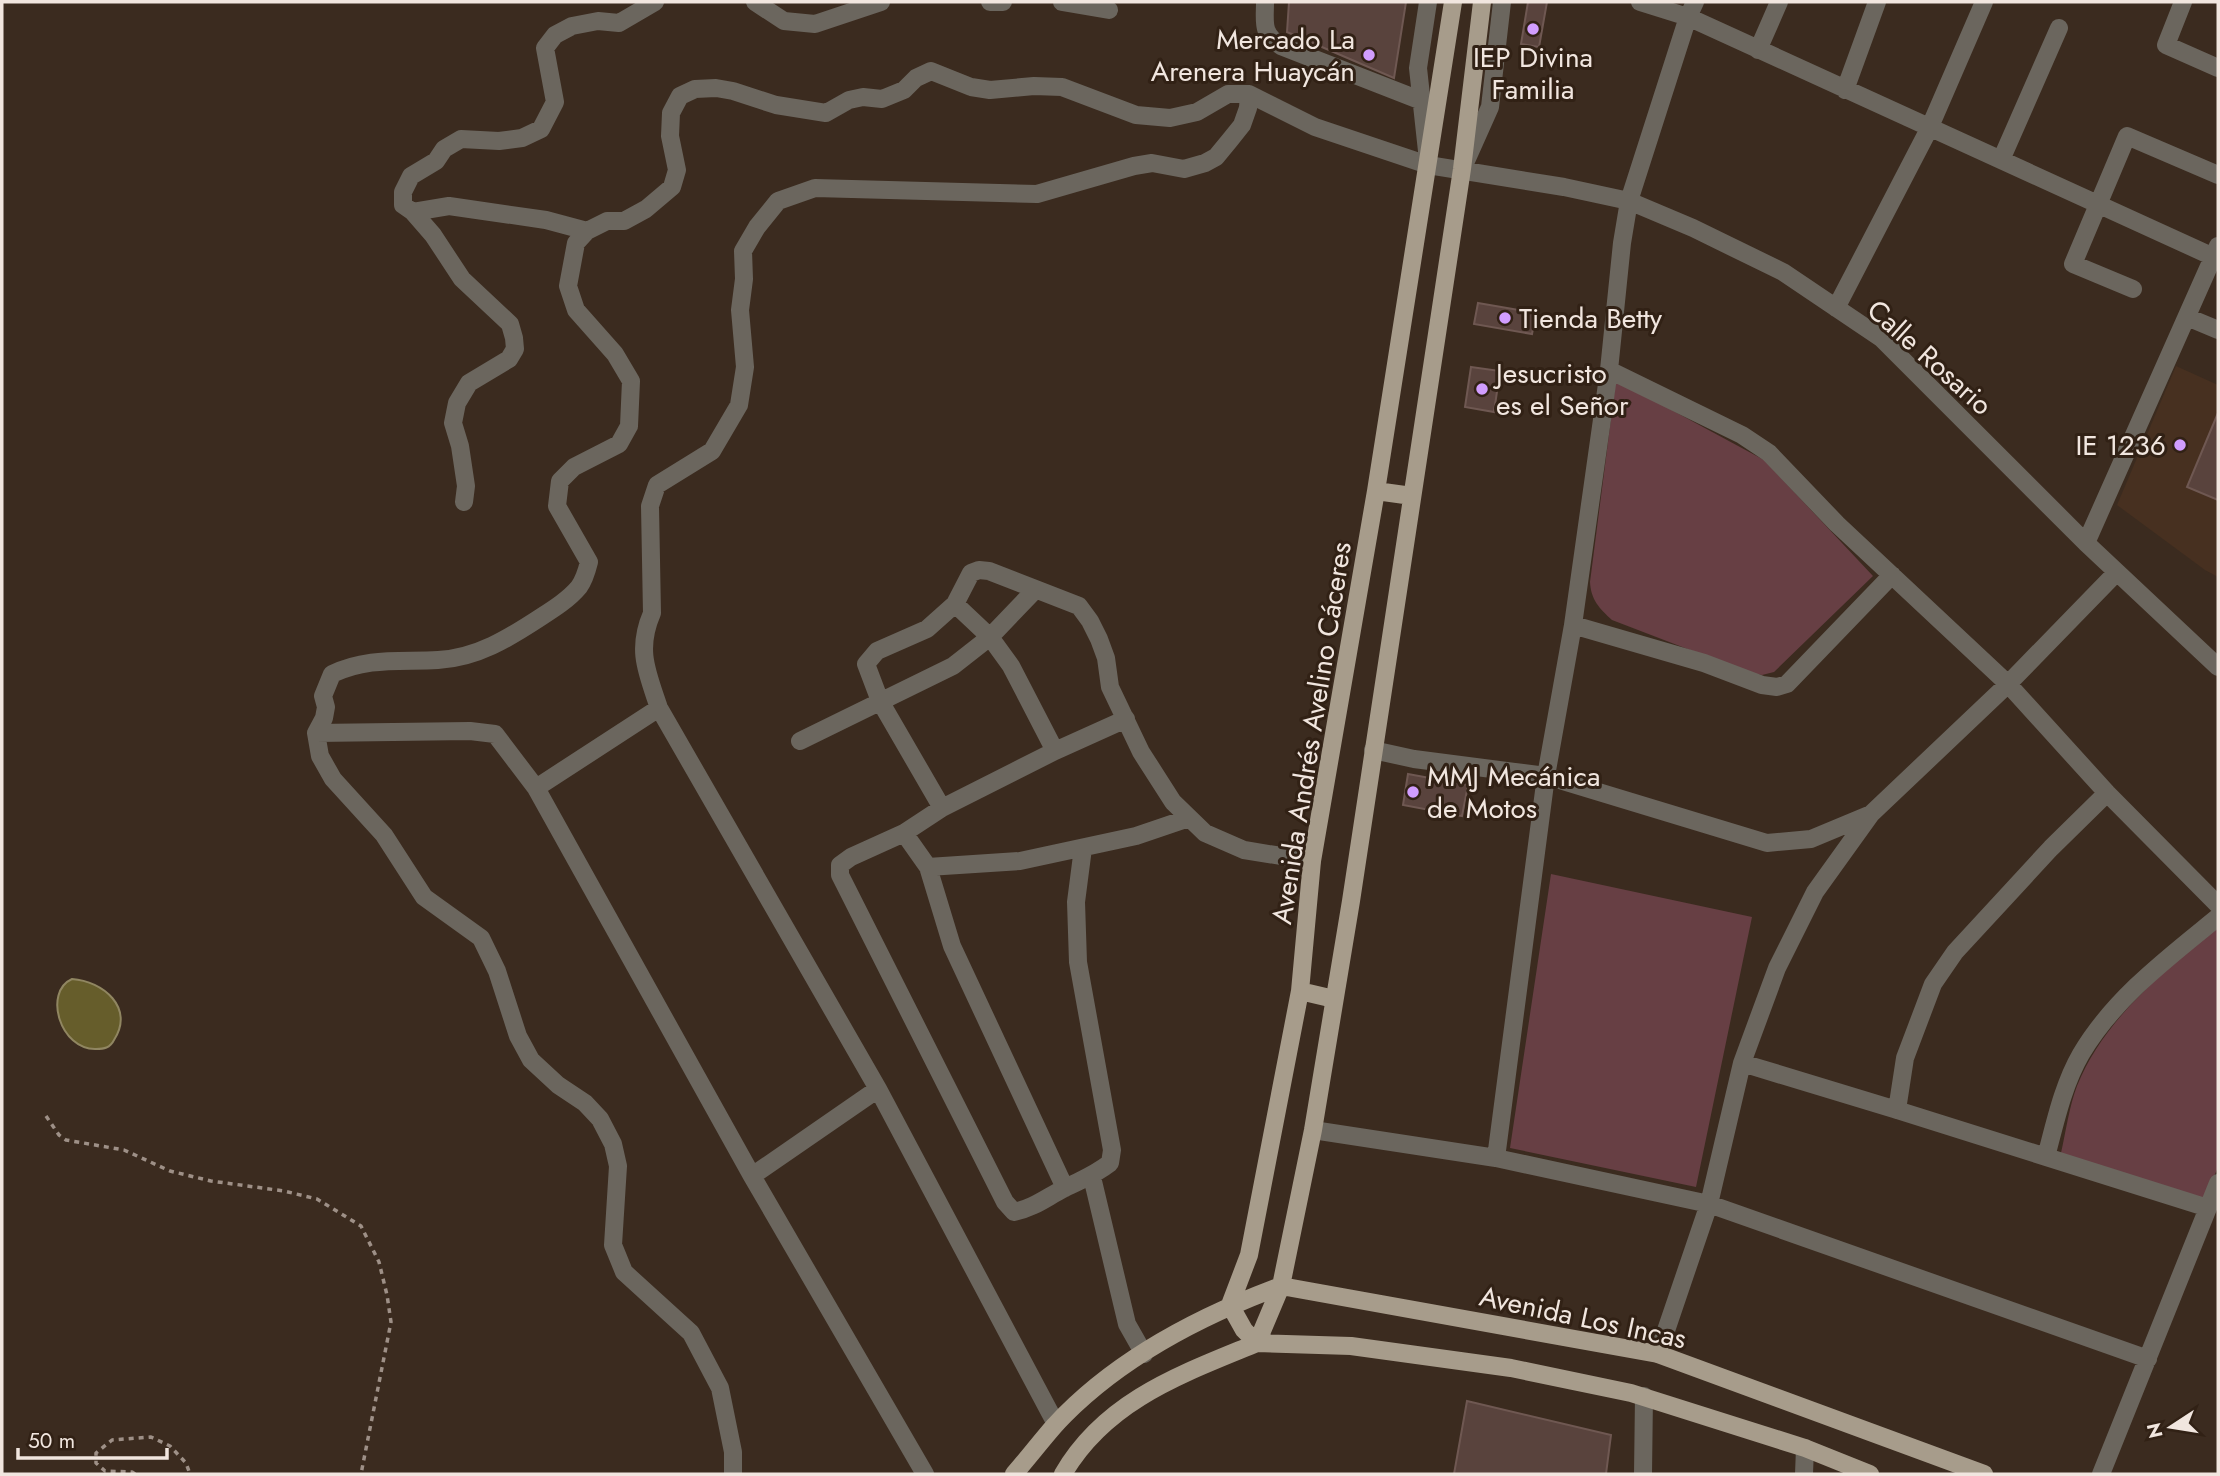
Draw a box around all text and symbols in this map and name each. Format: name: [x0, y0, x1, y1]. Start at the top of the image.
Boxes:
place label: Mercado La Arenera Huaycán: [1151, 19, 1355, 92]
marker: IEP Divina Familia: [1525, 21, 1541, 37]
place label: IEP Divina Familia: [1473, 37, 1593, 110]
marker: Mercado La Arenera Huaycán: [1361, 47, 1377, 63]
street label: Calle Rosario: [1858, 290, 2001, 425]
place label: Tienda Betty: [1519, 298, 1663, 339]
marker: Tienda Betty: [1497, 310, 1513, 326]
place label: Jesucristo es el Señor: [1492, 353, 1629, 426]
marker: Jesucristo es el Señor: [1474, 381, 1490, 397]
place label: IE 1236: [2075, 425, 2166, 466]
marker: IE 1236: [2172, 437, 2188, 453]
street label: Avenida Andrés Avelino Cáceres: [1261, 539, 1362, 927]
place label: MMJ Mecánica de Motos: [1427, 756, 1600, 829]
marker: MMJ Mecánica de Motos: [1405, 784, 1421, 800]
street label: Avenida Los Incas: [1476, 1276, 1690, 1359]
north arrow: [2136, 1392, 2206, 1462]
scale bar: [18, 1416, 166, 1460]
text: N: [2140, 1420, 2170, 1441]
text: 50 m: [28, 1426, 75, 1456]

